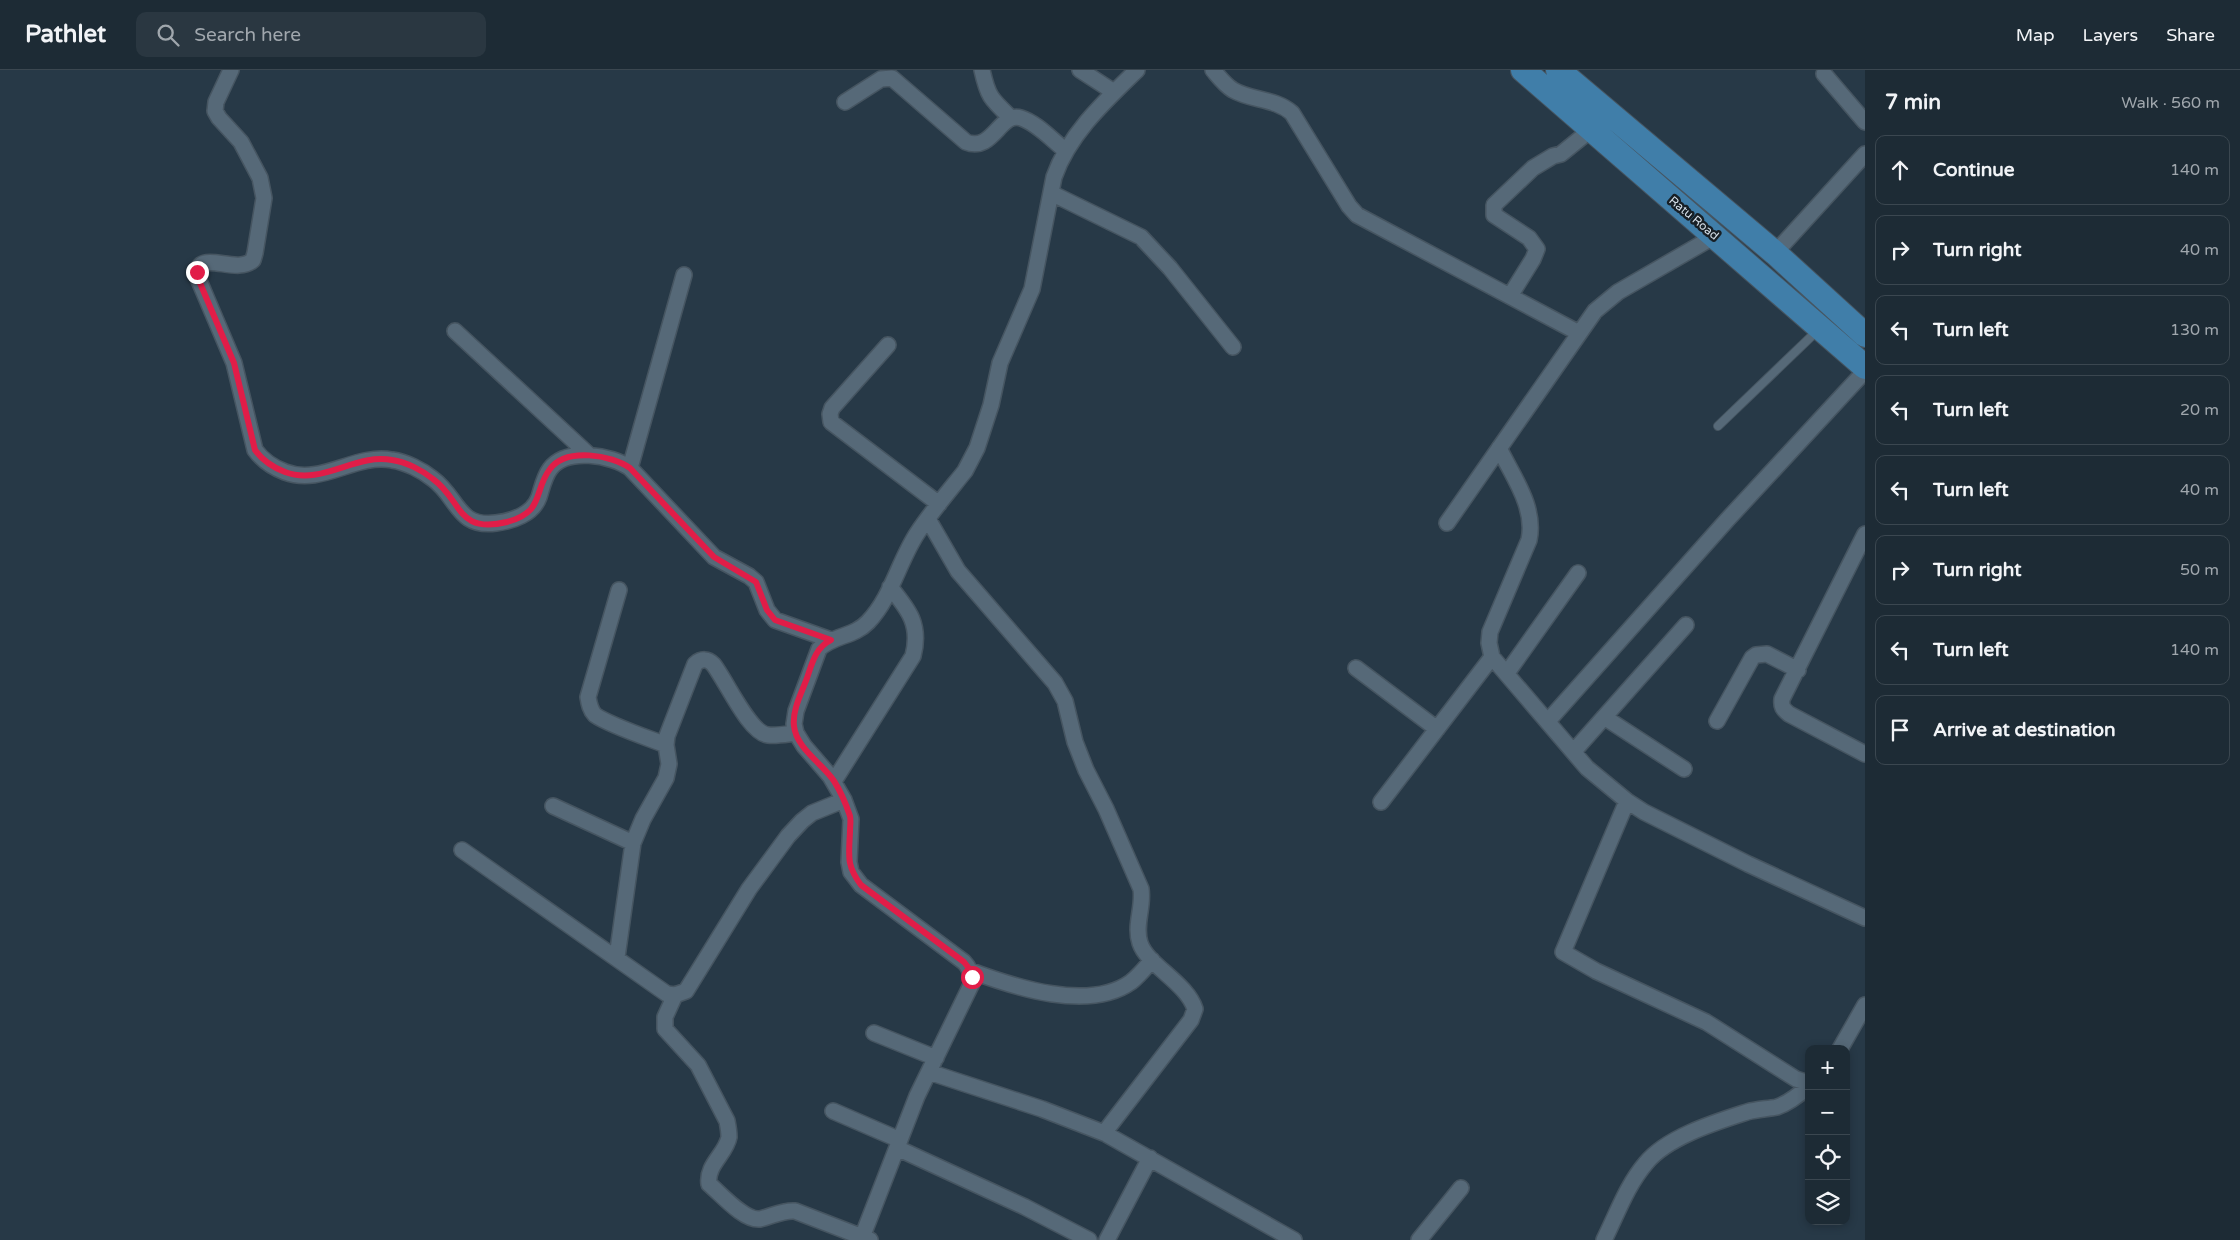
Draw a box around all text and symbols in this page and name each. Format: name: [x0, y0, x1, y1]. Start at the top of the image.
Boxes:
search box: [136, 12, 486, 57]
text: Pathlet: [25, 20, 106, 49]
icon: search: [154, 21, 182, 49]
text: Search here: [194, 24, 301, 46]
text: Map: [2016, 24, 2055, 46]
text: Layers: [2083, 24, 2138, 46]
text: Share: [2166, 24, 2215, 46]
text: 7 min: [1885, 90, 1941, 115]
text: Walk · 560 m: [2121, 93, 2220, 113]
icon: ahead: [1886, 156, 1914, 184]
text: Continue: [1933, 159, 2015, 181]
text: 140 m: [2170, 160, 2219, 180]
street label: Ratu Road: [1666, 193, 1722, 243]
icon: right: [1886, 236, 1914, 264]
text: Turn right: [1933, 239, 2021, 261]
text: 40 m: [2180, 240, 2219, 260]
route end: [186, 261, 209, 284]
icon: left: [1886, 316, 1914, 344]
text: Turn left: [1933, 319, 2009, 341]
text: 130 m: [2170, 320, 2219, 340]
icon: left: [1886, 396, 1914, 424]
text: Turn left: [1933, 399, 2009, 421]
text: 20 m: [2180, 400, 2219, 420]
icon: left: [1886, 476, 1914, 504]
text: Turn left: [1933, 479, 2009, 501]
text: 40 m: [2180, 480, 2219, 500]
icon: right: [1886, 556, 1914, 584]
text: Turn right: [1933, 559, 2021, 581]
text: 50 m: [2180, 560, 2219, 580]
icon: left: [1886, 636, 1914, 664]
text: Turn left: [1933, 639, 2009, 661]
text: 140 m: [2170, 640, 2219, 660]
icon: arrive: [1886, 716, 1914, 744]
text: Arrive at destination: [1933, 719, 2116, 741]
route start: [961, 966, 984, 989]
map controls: [1805, 1045, 1850, 1225]
button: +: [1805, 1045, 1850, 1090]
button: −: [1805, 1090, 1850, 1135]
button: locate: [1805, 1135, 1850, 1180]
button: layers: [1805, 1180, 1850, 1225]

